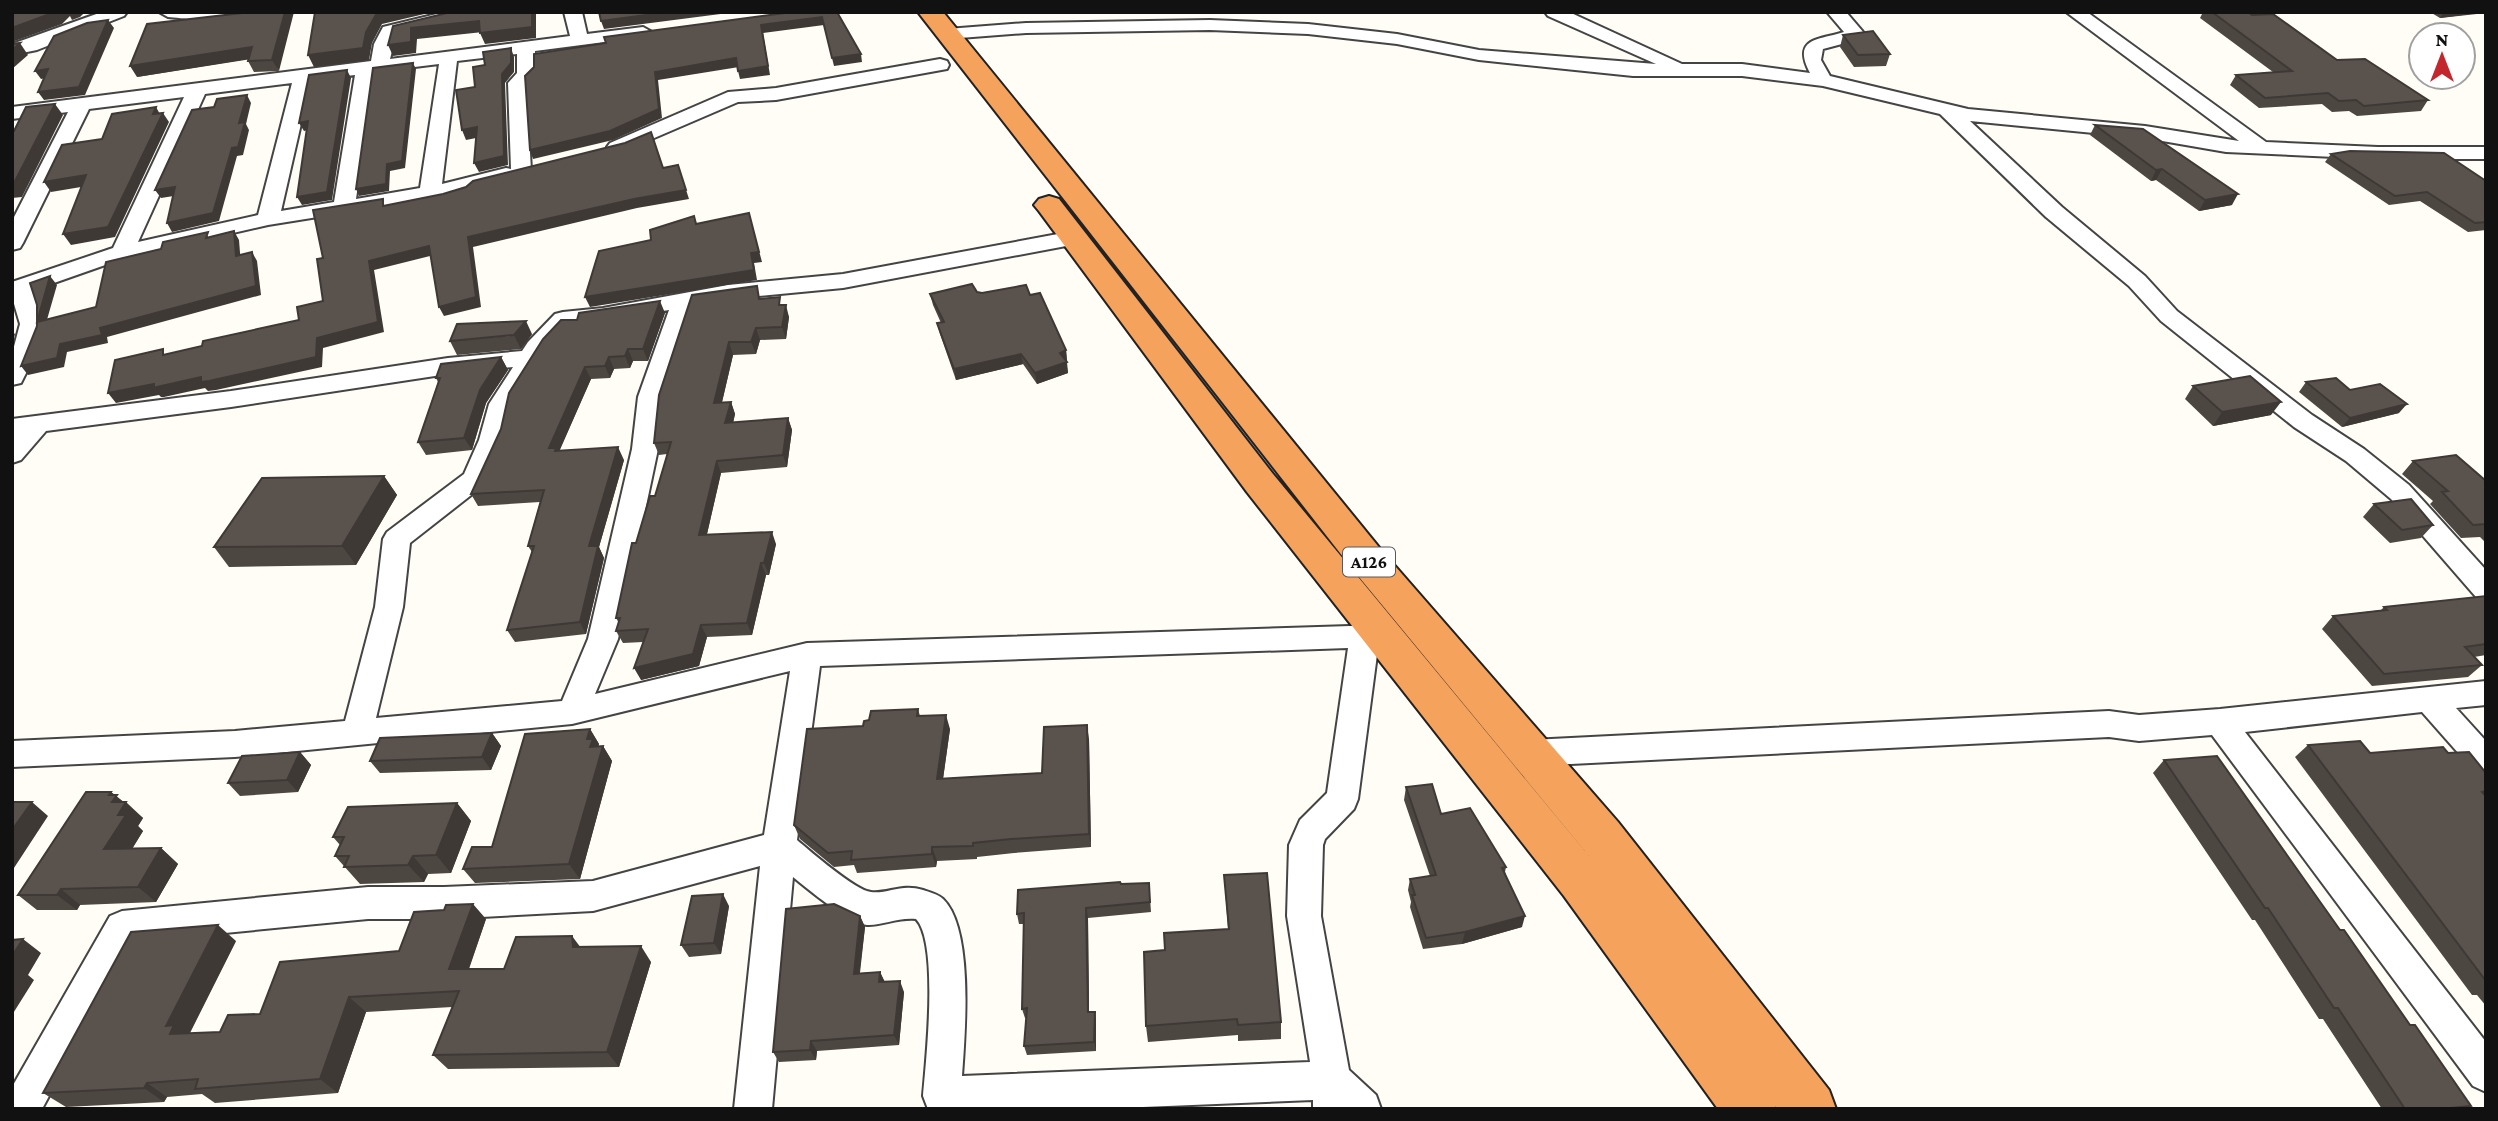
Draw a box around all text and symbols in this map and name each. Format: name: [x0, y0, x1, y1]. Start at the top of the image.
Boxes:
north arrow: [2407, 21, 2477, 91]
text: N: [2436, 29, 2449, 50]
road number: A126: [1343, 548, 1395, 576]

